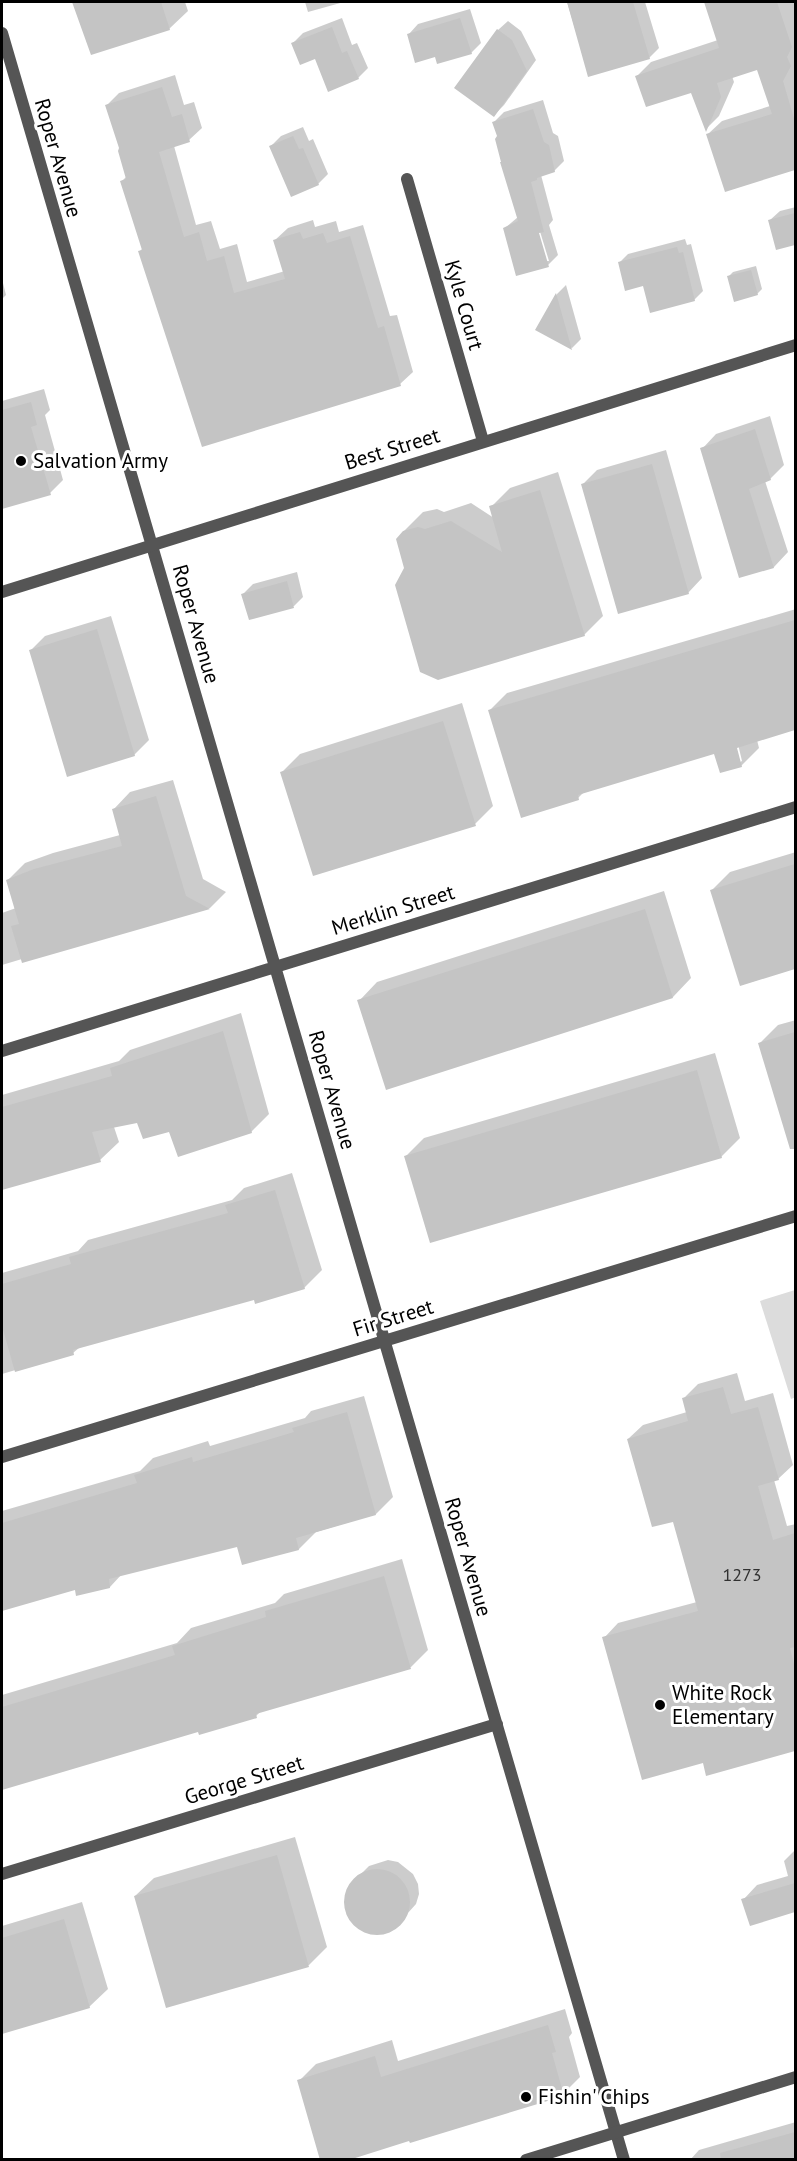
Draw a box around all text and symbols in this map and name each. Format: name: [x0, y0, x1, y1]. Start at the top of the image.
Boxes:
street label: Roper Avenue: [29, 95, 88, 220]
street label: Kyle Court: [439, 257, 490, 353]
street label: Best Street: [341, 421, 443, 476]
place label: Salvation Army: [33, 447, 168, 474]
marker: Salvation Army: [14, 454, 28, 468]
street label: Roper Avenue: [167, 561, 226, 686]
street label: Merklin Street: [328, 878, 458, 941]
street label: Roper Avenue: [303, 1027, 362, 1152]
street label: Fir Street: [349, 1292, 436, 1343]
street label: Roper Avenue: [439, 1494, 498, 1619]
house number: 1273: [722, 1563, 762, 1586]
place label: White Rock Elementary: [672, 1679, 774, 1730]
marker: White Rock Elementary: [653, 1698, 667, 1712]
street label: George Street: [181, 1749, 307, 1810]
place label: Fishin' Chips: [538, 2083, 650, 2110]
marker: Fishin' Chips: [519, 2090, 533, 2104]

